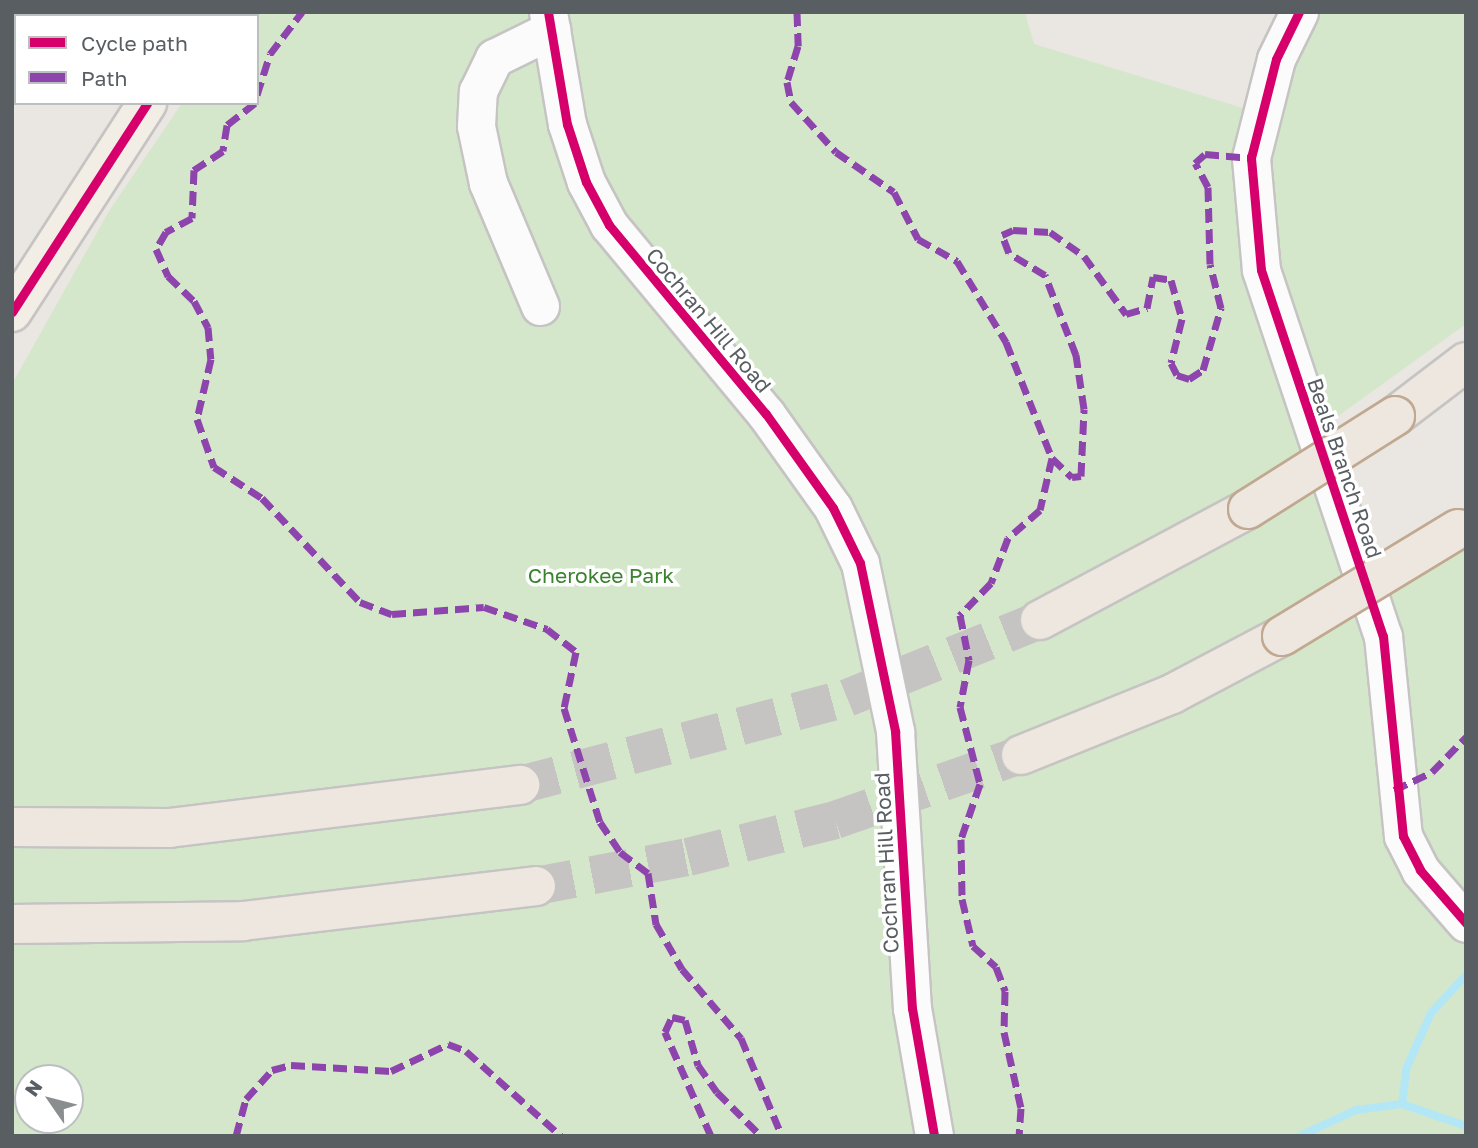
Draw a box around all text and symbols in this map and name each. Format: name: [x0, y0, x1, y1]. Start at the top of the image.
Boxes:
legend: [14, 14, 259, 105]
text: Cycle path: [81, 30, 188, 56]
text: Path: [81, 65, 128, 91]
street label: Cochran Hill Road: [641, 243, 777, 397]
street label: Beals Branch Road: [1302, 374, 1388, 562]
park label: Cherokee Park: [528, 562, 674, 588]
street label: Cochran Hill Road: [869, 772, 903, 954]
north arrow: [14, 1064, 84, 1134]
text: N: [19, 1075, 47, 1100]

